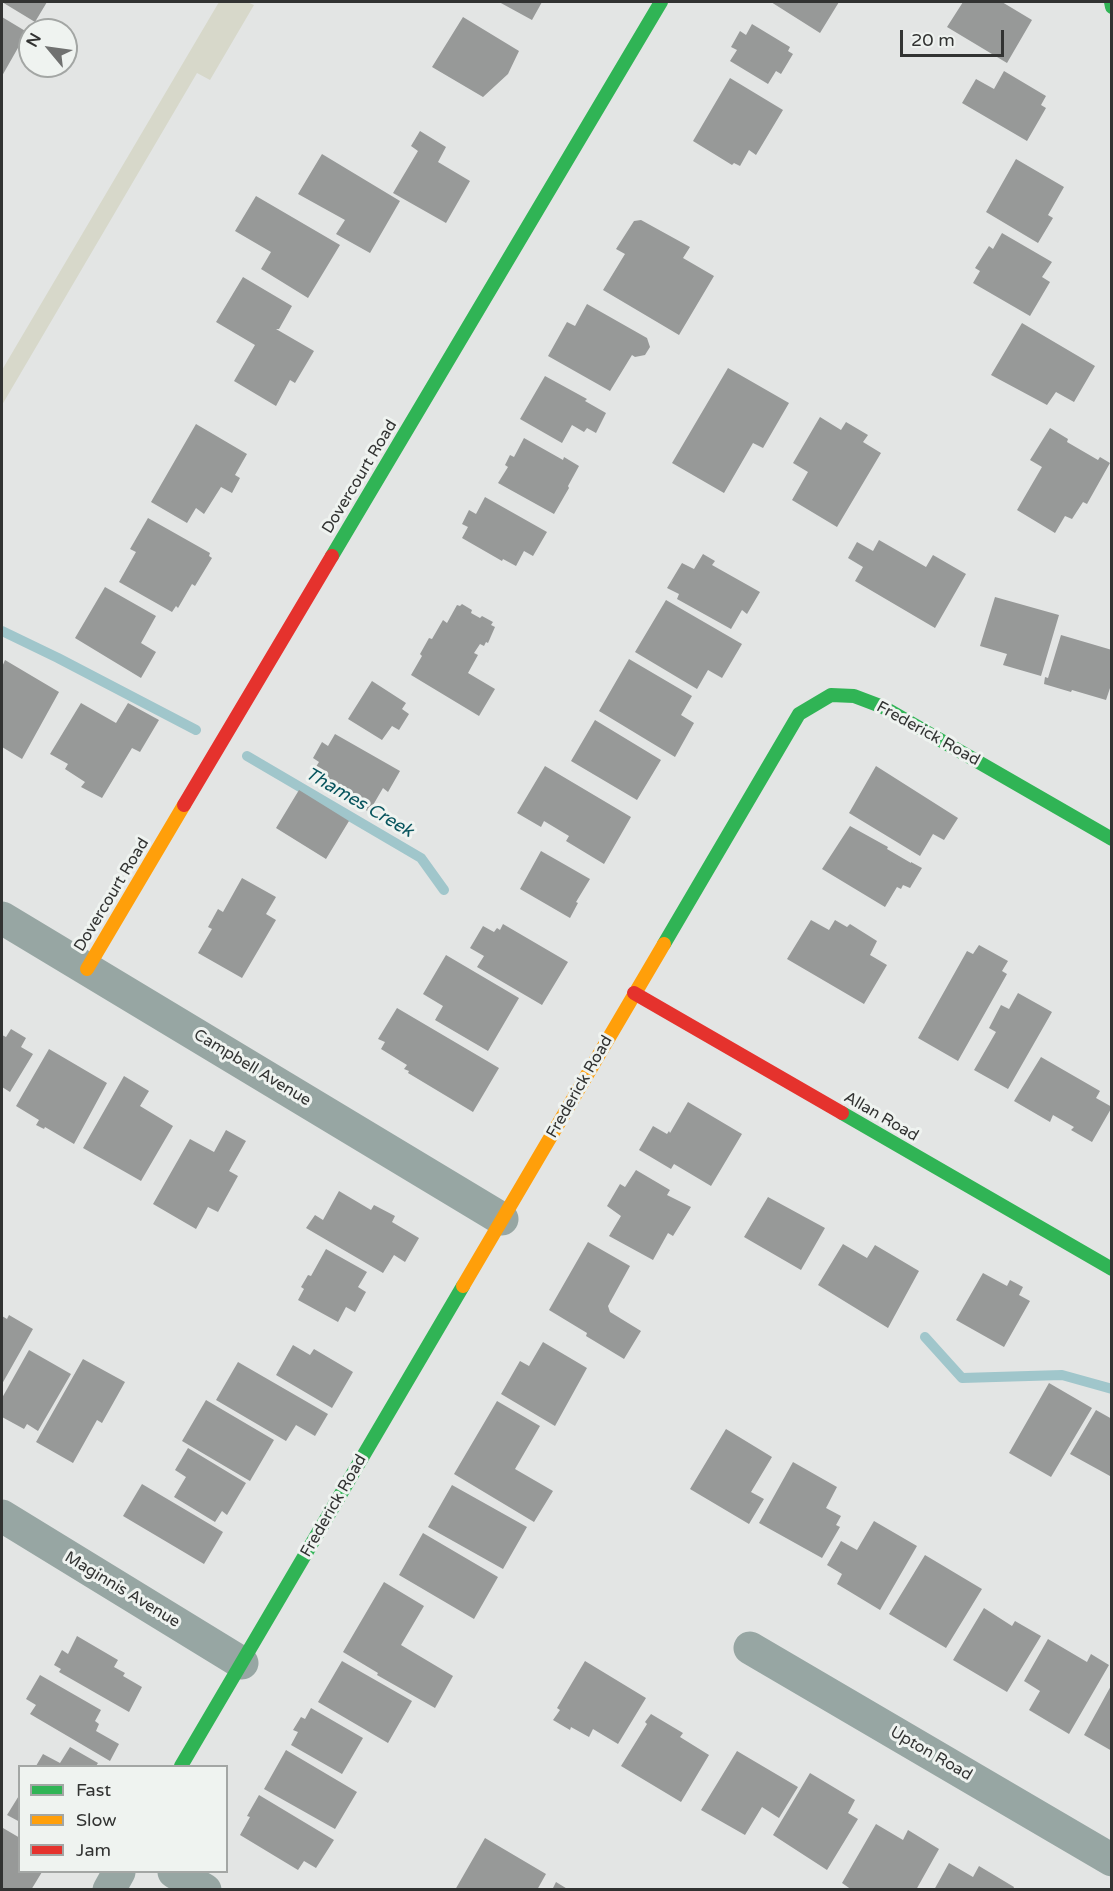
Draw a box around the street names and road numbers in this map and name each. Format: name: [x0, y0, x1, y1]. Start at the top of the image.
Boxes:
street label: Dovercourt Road: [319, 417, 401, 537]
street label: Frederick Road: [873, 698, 983, 770]
street label: Dovercourt Road: [71, 835, 153, 955]
street label: Campbell Avenue: [190, 1025, 314, 1111]
street label: Frederick Road: [543, 1032, 617, 1142]
street label: Allan Road: [840, 1088, 922, 1146]
street label: Frederick Road: [297, 1451, 371, 1561]
street label: Maginnis Avenue: [61, 1548, 183, 1632]
street label: Upton Road: [886, 1723, 976, 1785]

